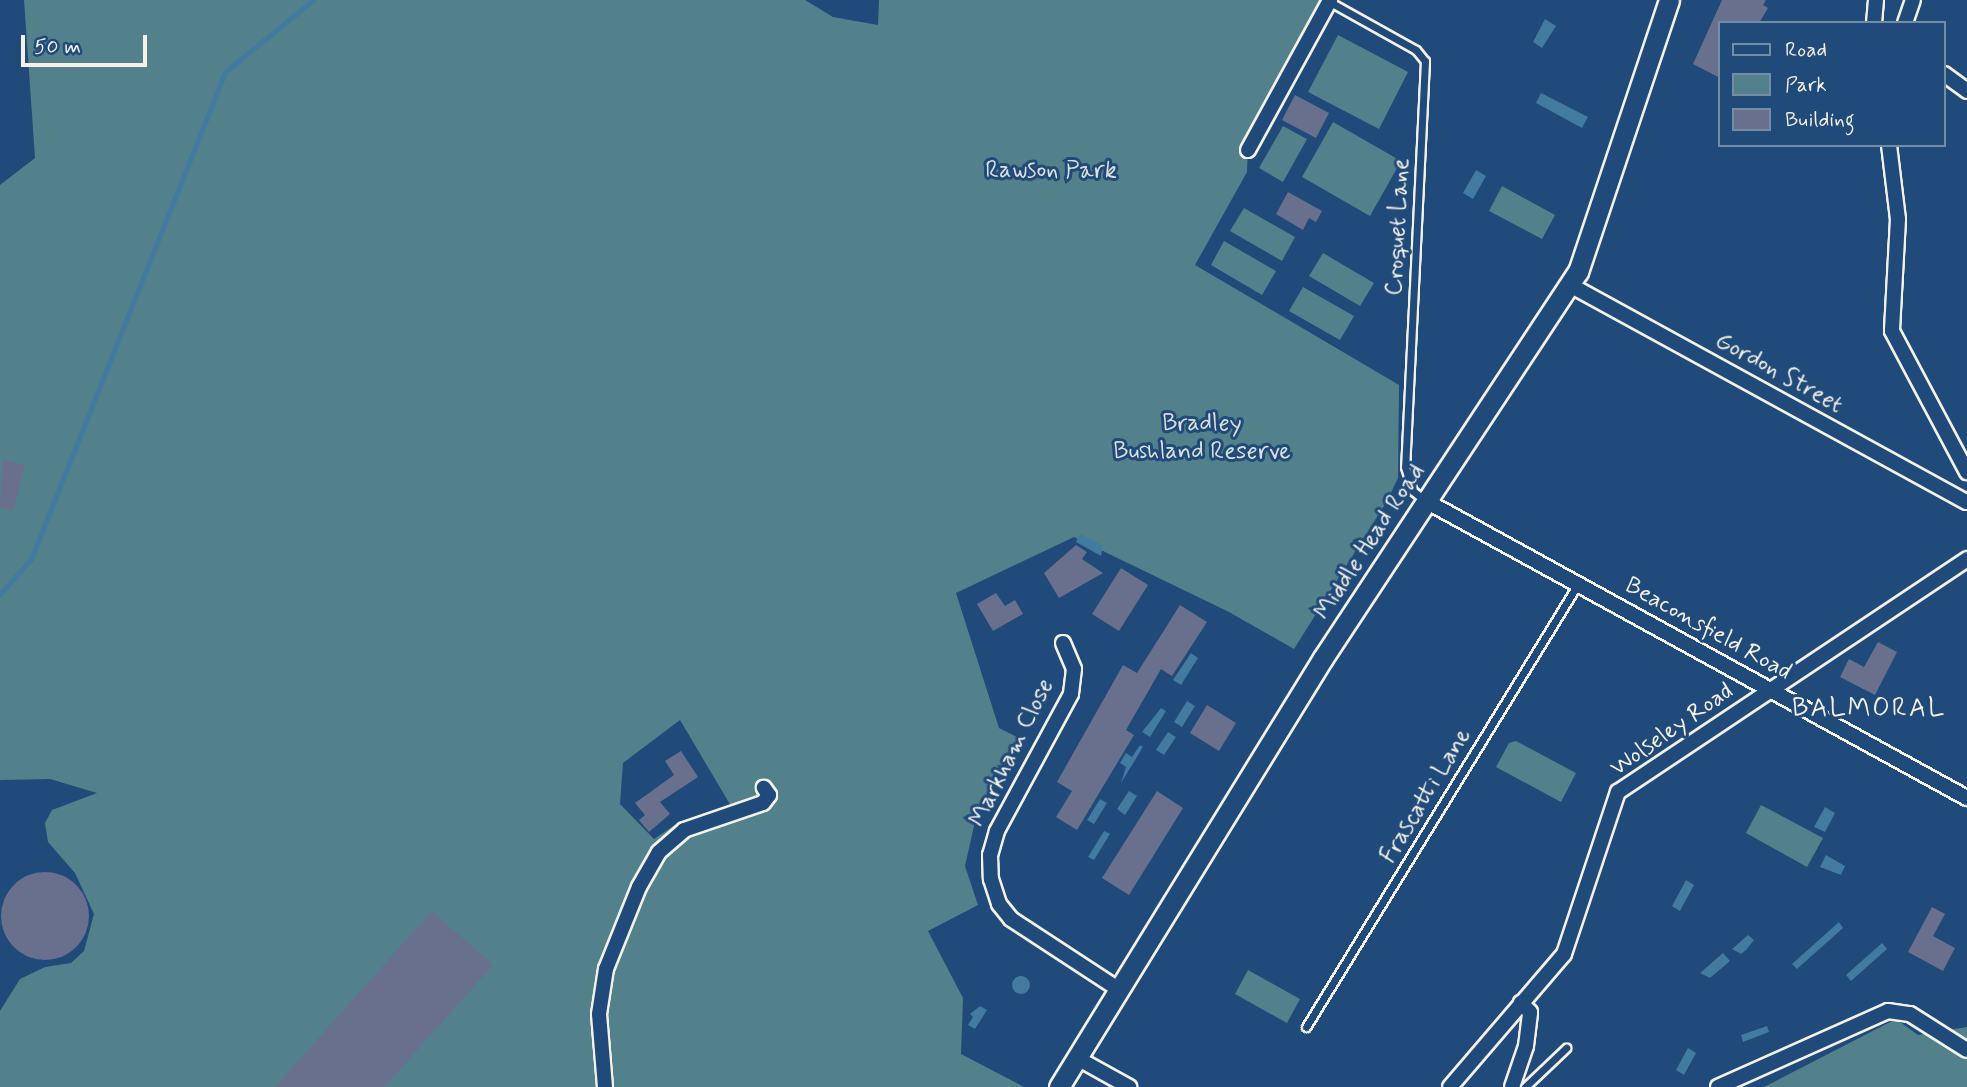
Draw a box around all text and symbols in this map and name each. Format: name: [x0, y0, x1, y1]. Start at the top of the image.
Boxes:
scale bar: [24, 21, 150, 65]
legend: [1718, 21, 1946, 147]
text: 50 m: [34, 33, 81, 61]
text: Road: [1785, 36, 1827, 64]
text: Park: [1785, 71, 1827, 99]
text: Building: [1785, 106, 1855, 134]
park label: Rawson Park: [987, 157, 1115, 185]
street label: Croquet Lane: [1380, 158, 1416, 296]
street label: Gordon Street: [1709, 325, 1849, 421]
park label: Bradley Bushland Reserve: [1113, 410, 1291, 466]
street label: Middle Head Road: [1309, 459, 1431, 625]
street label: Beaconsfield Road: [1620, 572, 1796, 686]
street label: Markham Close: [964, 674, 1060, 832]
street label: Wolseley Road: [1606, 677, 1738, 783]
district label: BALMORAL: [1797, 694, 1941, 726]
street label: Frascatti Lane: [1374, 723, 1478, 869]

